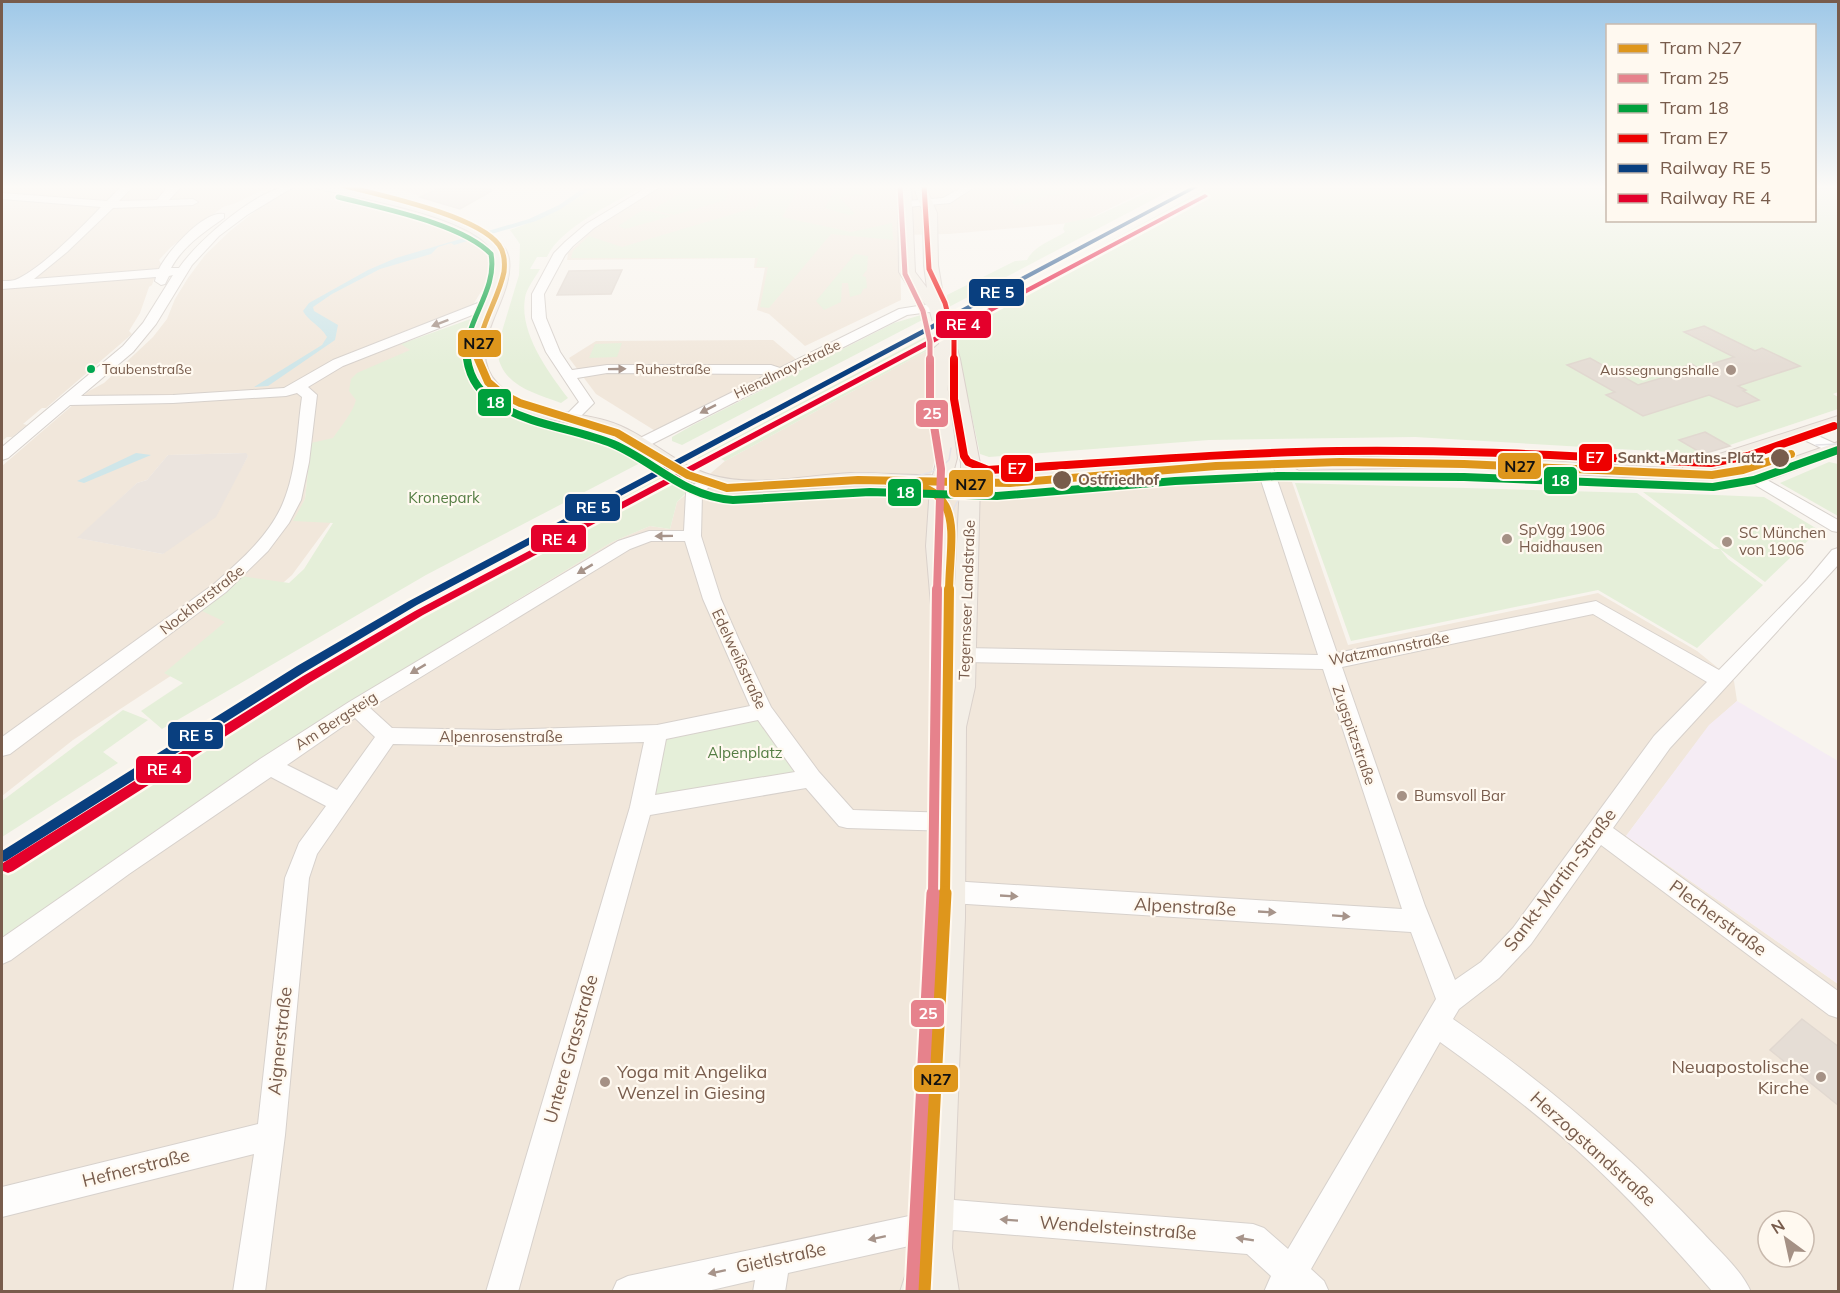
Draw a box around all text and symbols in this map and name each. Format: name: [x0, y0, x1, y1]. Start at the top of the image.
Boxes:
legend: [1606, 24, 1816, 222]
text: Tram N27: [1660, 36, 1742, 59]
text: Tram 25: [1660, 66, 1729, 89]
text: Tram 18: [1660, 96, 1729, 119]
text: Tram E7: [1660, 126, 1729, 149]
text: Railway RE 5: [1660, 156, 1771, 179]
text: Railway RE 4: [1660, 186, 1771, 209]
line badge: RE 5: [968, 278, 1025, 307]
text: RE 5: [980, 282, 1015, 302]
line badge: RE 4: [935, 310, 992, 339]
text: RE 4: [946, 314, 981, 334]
one-way arrow: [431, 319, 449, 329]
line badge: N27: [457, 329, 502, 358]
text: N27: [463, 333, 495, 353]
street label: Hiendlmayrstraße: [731, 335, 843, 403]
place label: Taubenstraße: [102, 360, 192, 378]
street label: Ruhestraße: [635, 360, 711, 378]
place label: Aussegnungshalle: [1600, 361, 1719, 379]
marker: Taubenstraße: [85, 363, 97, 375]
marker: Aussegnungshalle: [1724, 363, 1738, 377]
one-way arrow: [607, 364, 626, 374]
line badge: 18: [477, 388, 512, 417]
text: 18: [485, 392, 505, 412]
line badge: 25: [915, 399, 949, 428]
text: 25: [922, 403, 942, 423]
one-way arrow: [699, 404, 716, 414]
line badge: E7: [1578, 443, 1613, 472]
text: E7: [1585, 447, 1605, 467]
marker: Sankt-Martins-Platz: [1769, 447, 1791, 469]
place label: Sankt-Martins-Platz: [1618, 448, 1764, 467]
line badge: N27: [1497, 452, 1542, 480]
line badge: E7: [1000, 454, 1034, 483]
text: N27: [1504, 456, 1536, 476]
text: E7: [1007, 458, 1027, 478]
line badge: 18: [1543, 466, 1578, 495]
line badge: N27: [948, 469, 994, 498]
marker: Ostfriedhof: [1051, 469, 1073, 491]
place label: Ostfriedhof: [1078, 470, 1160, 489]
text: 18: [1550, 470, 1570, 490]
text: N27: [955, 474, 987, 494]
line badge: 18: [887, 478, 922, 507]
text: 18: [895, 482, 915, 502]
park label: Kronepark: [408, 488, 480, 507]
line badge: RE 5: [564, 493, 621, 522]
text: RE 5: [576, 497, 611, 517]
street label: Tegernseer Landstraße: [954, 520, 979, 680]
place label: SpVgg 1906 Haidhausen: [1519, 520, 1605, 556]
place label: SC München von 1906: [1739, 523, 1826, 559]
line badge: RE 4: [530, 524, 587, 553]
text: RE 4: [542, 529, 577, 549]
one-way arrow: [654, 531, 673, 541]
marker: SpVgg 1906 Haidhausen: [1500, 532, 1514, 546]
marker: SC München von 1906: [1720, 535, 1734, 549]
street label: Nockherstraße: [156, 561, 248, 638]
one-way arrow: [577, 563, 593, 574]
street label: Edelweißstraße: [708, 606, 771, 712]
street label: Watzmannstraße: [1327, 628, 1451, 670]
one-way arrow: [410, 664, 426, 675]
street label: Zugspitzstraße: [1329, 683, 1380, 787]
street label: Am Bergsteig: [291, 687, 380, 754]
line badge: RE 5: [167, 721, 224, 750]
text: RE 5: [179, 725, 214, 745]
street label: Alpenrosenstraße: [439, 727, 563, 746]
park label: Alpenplatz: [707, 743, 783, 762]
line badge: RE 4: [135, 755, 192, 784]
text: RE 4: [147, 759, 182, 779]
place label: Bumsvoll Bar: [1414, 786, 1506, 805]
marker: Bumsvoll Bar: [1395, 789, 1409, 803]
street label: Sankt-Martin-Straße: [1498, 804, 1621, 956]
street label: Plecherstraße: [1665, 874, 1772, 961]
one-way arrow: [1000, 891, 1019, 901]
street label: Alpenstraße: [1133, 892, 1237, 921]
one-way arrow: [1257, 907, 1276, 916]
one-way arrow: [1331, 912, 1350, 921]
street label: Untere Grasstraße: [538, 972, 603, 1126]
street label: Aignerstraße: [262, 986, 297, 1096]
line badge: 25: [910, 999, 945, 1028]
text: 25: [918, 1003, 938, 1023]
place label: Neuapostolische Kirche: [1671, 1055, 1809, 1099]
place label: Yoga mit Angelika Wenzel in Giesing: [616, 1060, 767, 1104]
line badge: N27: [913, 1064, 959, 1093]
text: N27: [920, 1069, 952, 1089]
marker: Neuapostolische Kirche: [1814, 1070, 1828, 1084]
marker: Yoga mit Angelika Wenzel in Giesing: [598, 1075, 612, 1089]
street label: Herzogstandstraße: [1526, 1086, 1661, 1211]
street label: Hefnerstraße: [80, 1143, 192, 1192]
north arrow: [1756, 1209, 1816, 1269]
street label: Wendelsteinstraße: [1039, 1211, 1197, 1244]
one-way arrow: [1000, 1215, 1019, 1225]
text: N: [1767, 1215, 1788, 1238]
one-way arrow: [867, 1234, 886, 1243]
one-way arrow: [1236, 1234, 1255, 1243]
street label: Gietlstraße: [734, 1237, 828, 1278]
one-way arrow: [707, 1268, 726, 1277]

